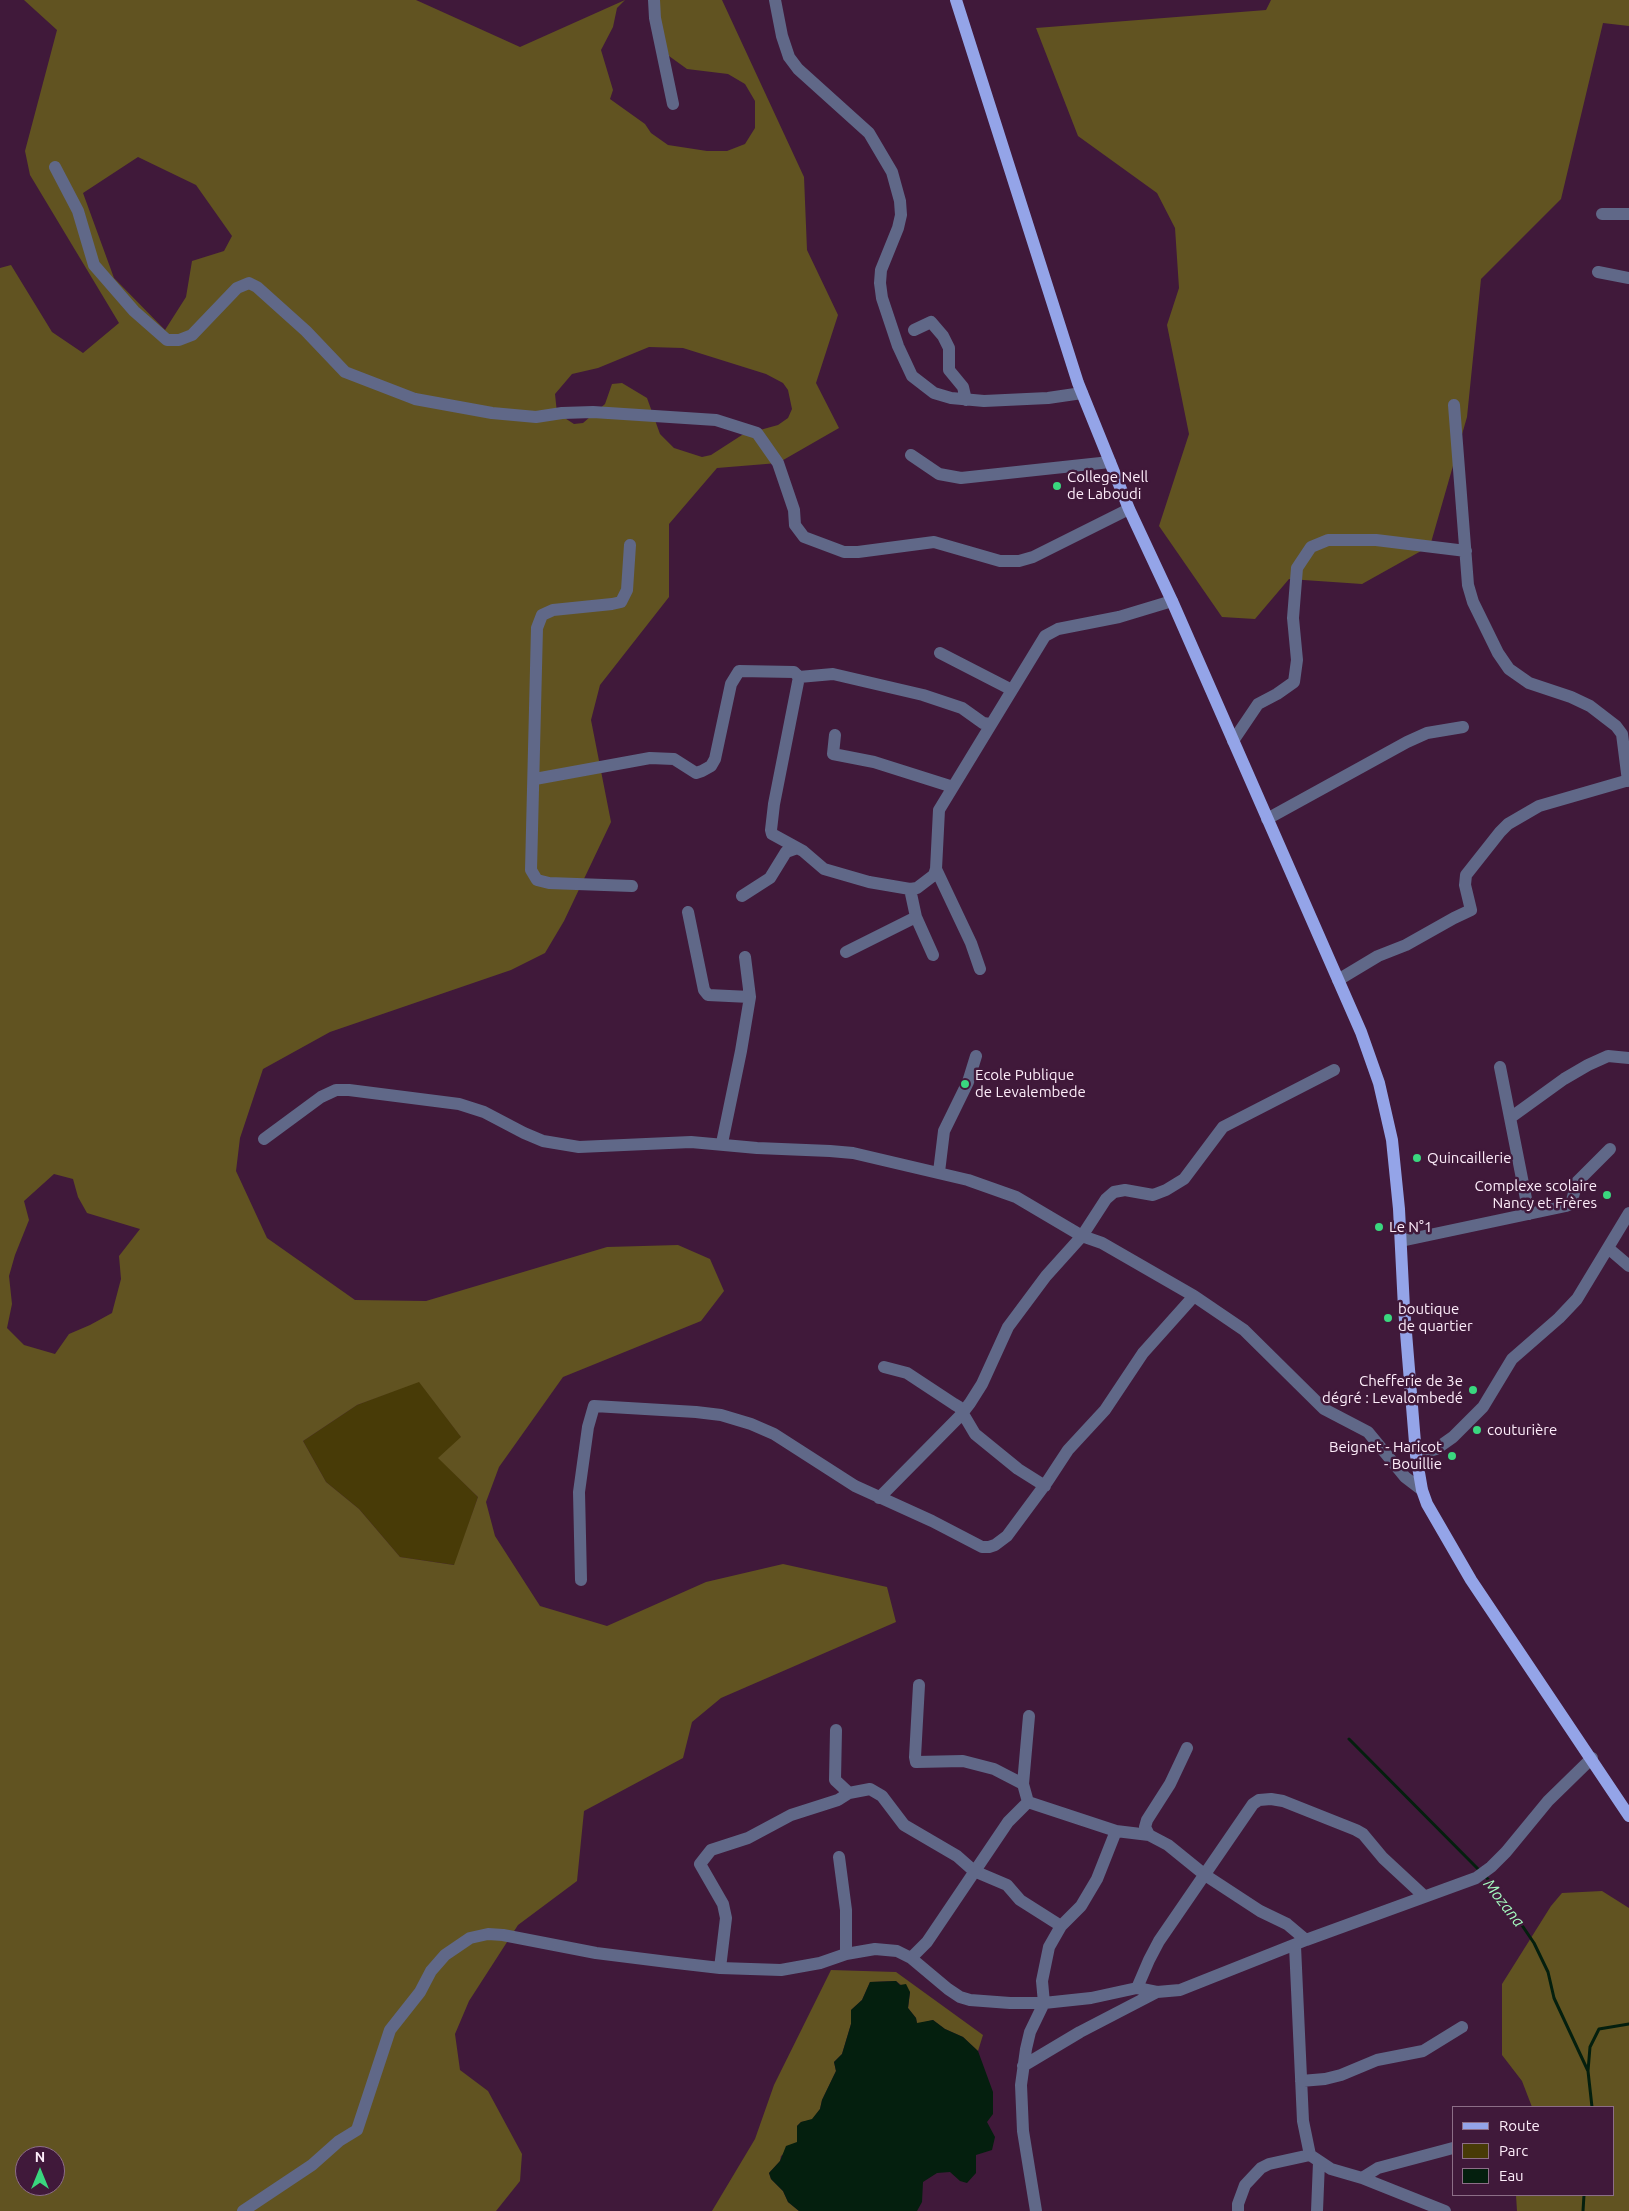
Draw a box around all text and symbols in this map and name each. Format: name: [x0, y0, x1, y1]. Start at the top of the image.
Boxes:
place label: College Nell de Laboudi: [1067, 468, 1148, 503]
marker: College Nell de Laboudi: [1051, 480, 1063, 492]
place label: Ecole Publique de Levalembede: [975, 1066, 1086, 1101]
marker: Ecole Publique de Levalembede: [959, 1078, 971, 1090]
place label: Quincaillerie: [1427, 1149, 1511, 1167]
marker: Quincaillerie: [1411, 1152, 1423, 1164]
place label: Complexe scolaire Nancy et Frères: [1475, 1177, 1597, 1212]
marker: Complexe scolaire Nancy et Frères: [1601, 1189, 1613, 1201]
place label: Le N°1: [1389, 1218, 1432, 1236]
marker: Le N°1: [1373, 1221, 1385, 1233]
place label: boutique de quartier: [1398, 1300, 1473, 1335]
marker: boutique de quartier: [1382, 1312, 1394, 1324]
place label: Chefferie de 3e dégré : Levalombedé: [1322, 1372, 1463, 1407]
marker: Chefferie de 3e dégré : Levalombedé: [1467, 1384, 1479, 1396]
place label: couturière: [1487, 1421, 1557, 1439]
marker: couturière: [1471, 1424, 1483, 1436]
place label: Beignet - Haricot - Bouillie: [1329, 1438, 1442, 1473]
marker: Beignet - Haricot - Bouillie: [1446, 1450, 1458, 1462]
water label: Mozana: [1479, 1875, 1529, 1931]
legend: [1452, 2106, 1614, 2196]
text: Route: [1499, 2117, 1540, 2134]
text: Parc: [1499, 2142, 1528, 2159]
north arrow: [15, 2146, 65, 2196]
text: N: [35, 2149, 45, 2165]
text: Eau: [1499, 2167, 1524, 2184]

